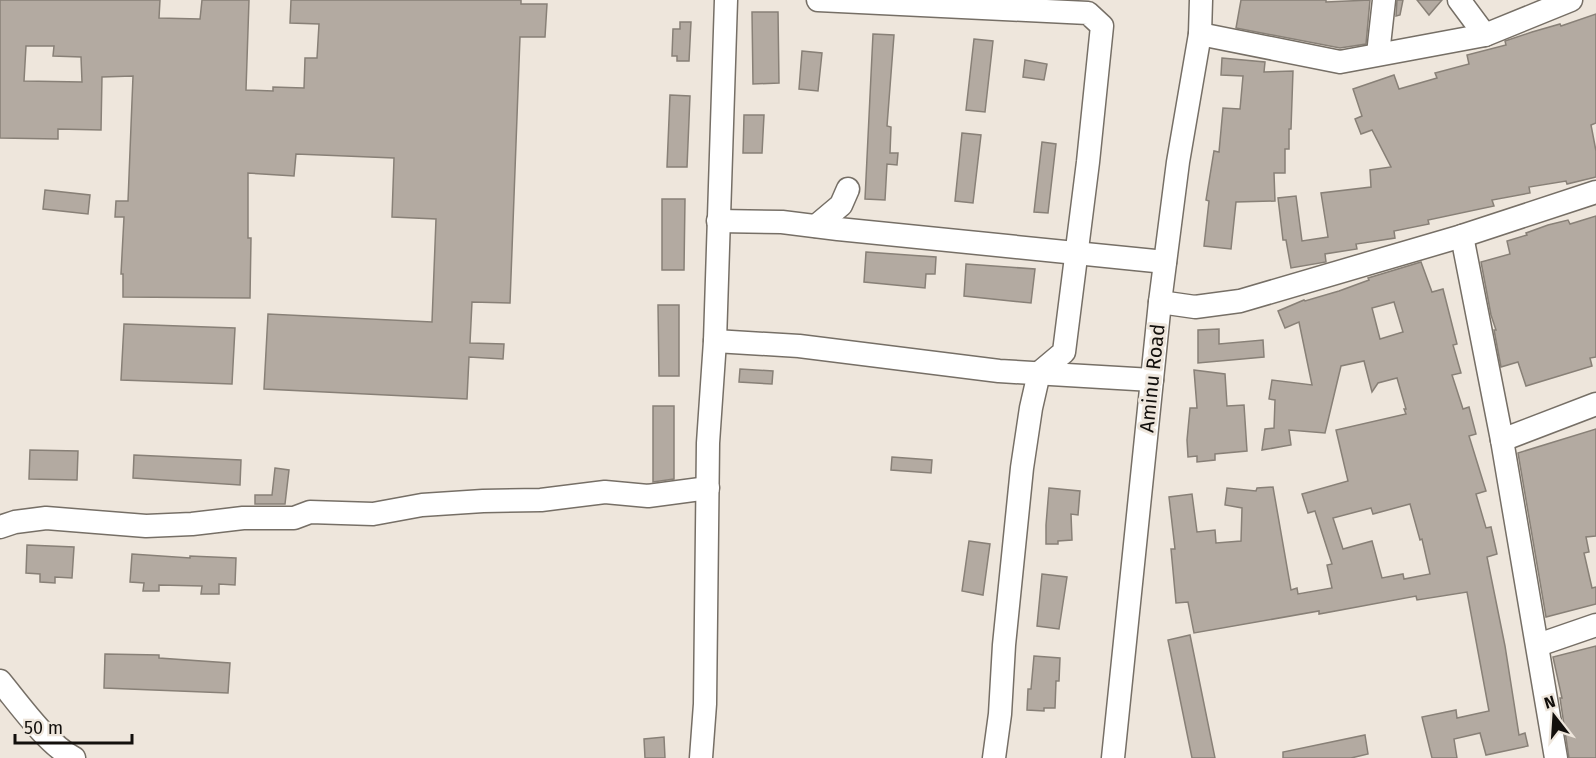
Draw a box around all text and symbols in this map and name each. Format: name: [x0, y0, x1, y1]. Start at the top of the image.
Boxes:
street label: Aminu Road: [1134, 323, 1170, 433]
north arrow: [1524, 686, 1584, 746]
text: N: [1542, 691, 1558, 713]
scale bar: [15, 707, 132, 745]
text: 50 m: [24, 717, 63, 739]

